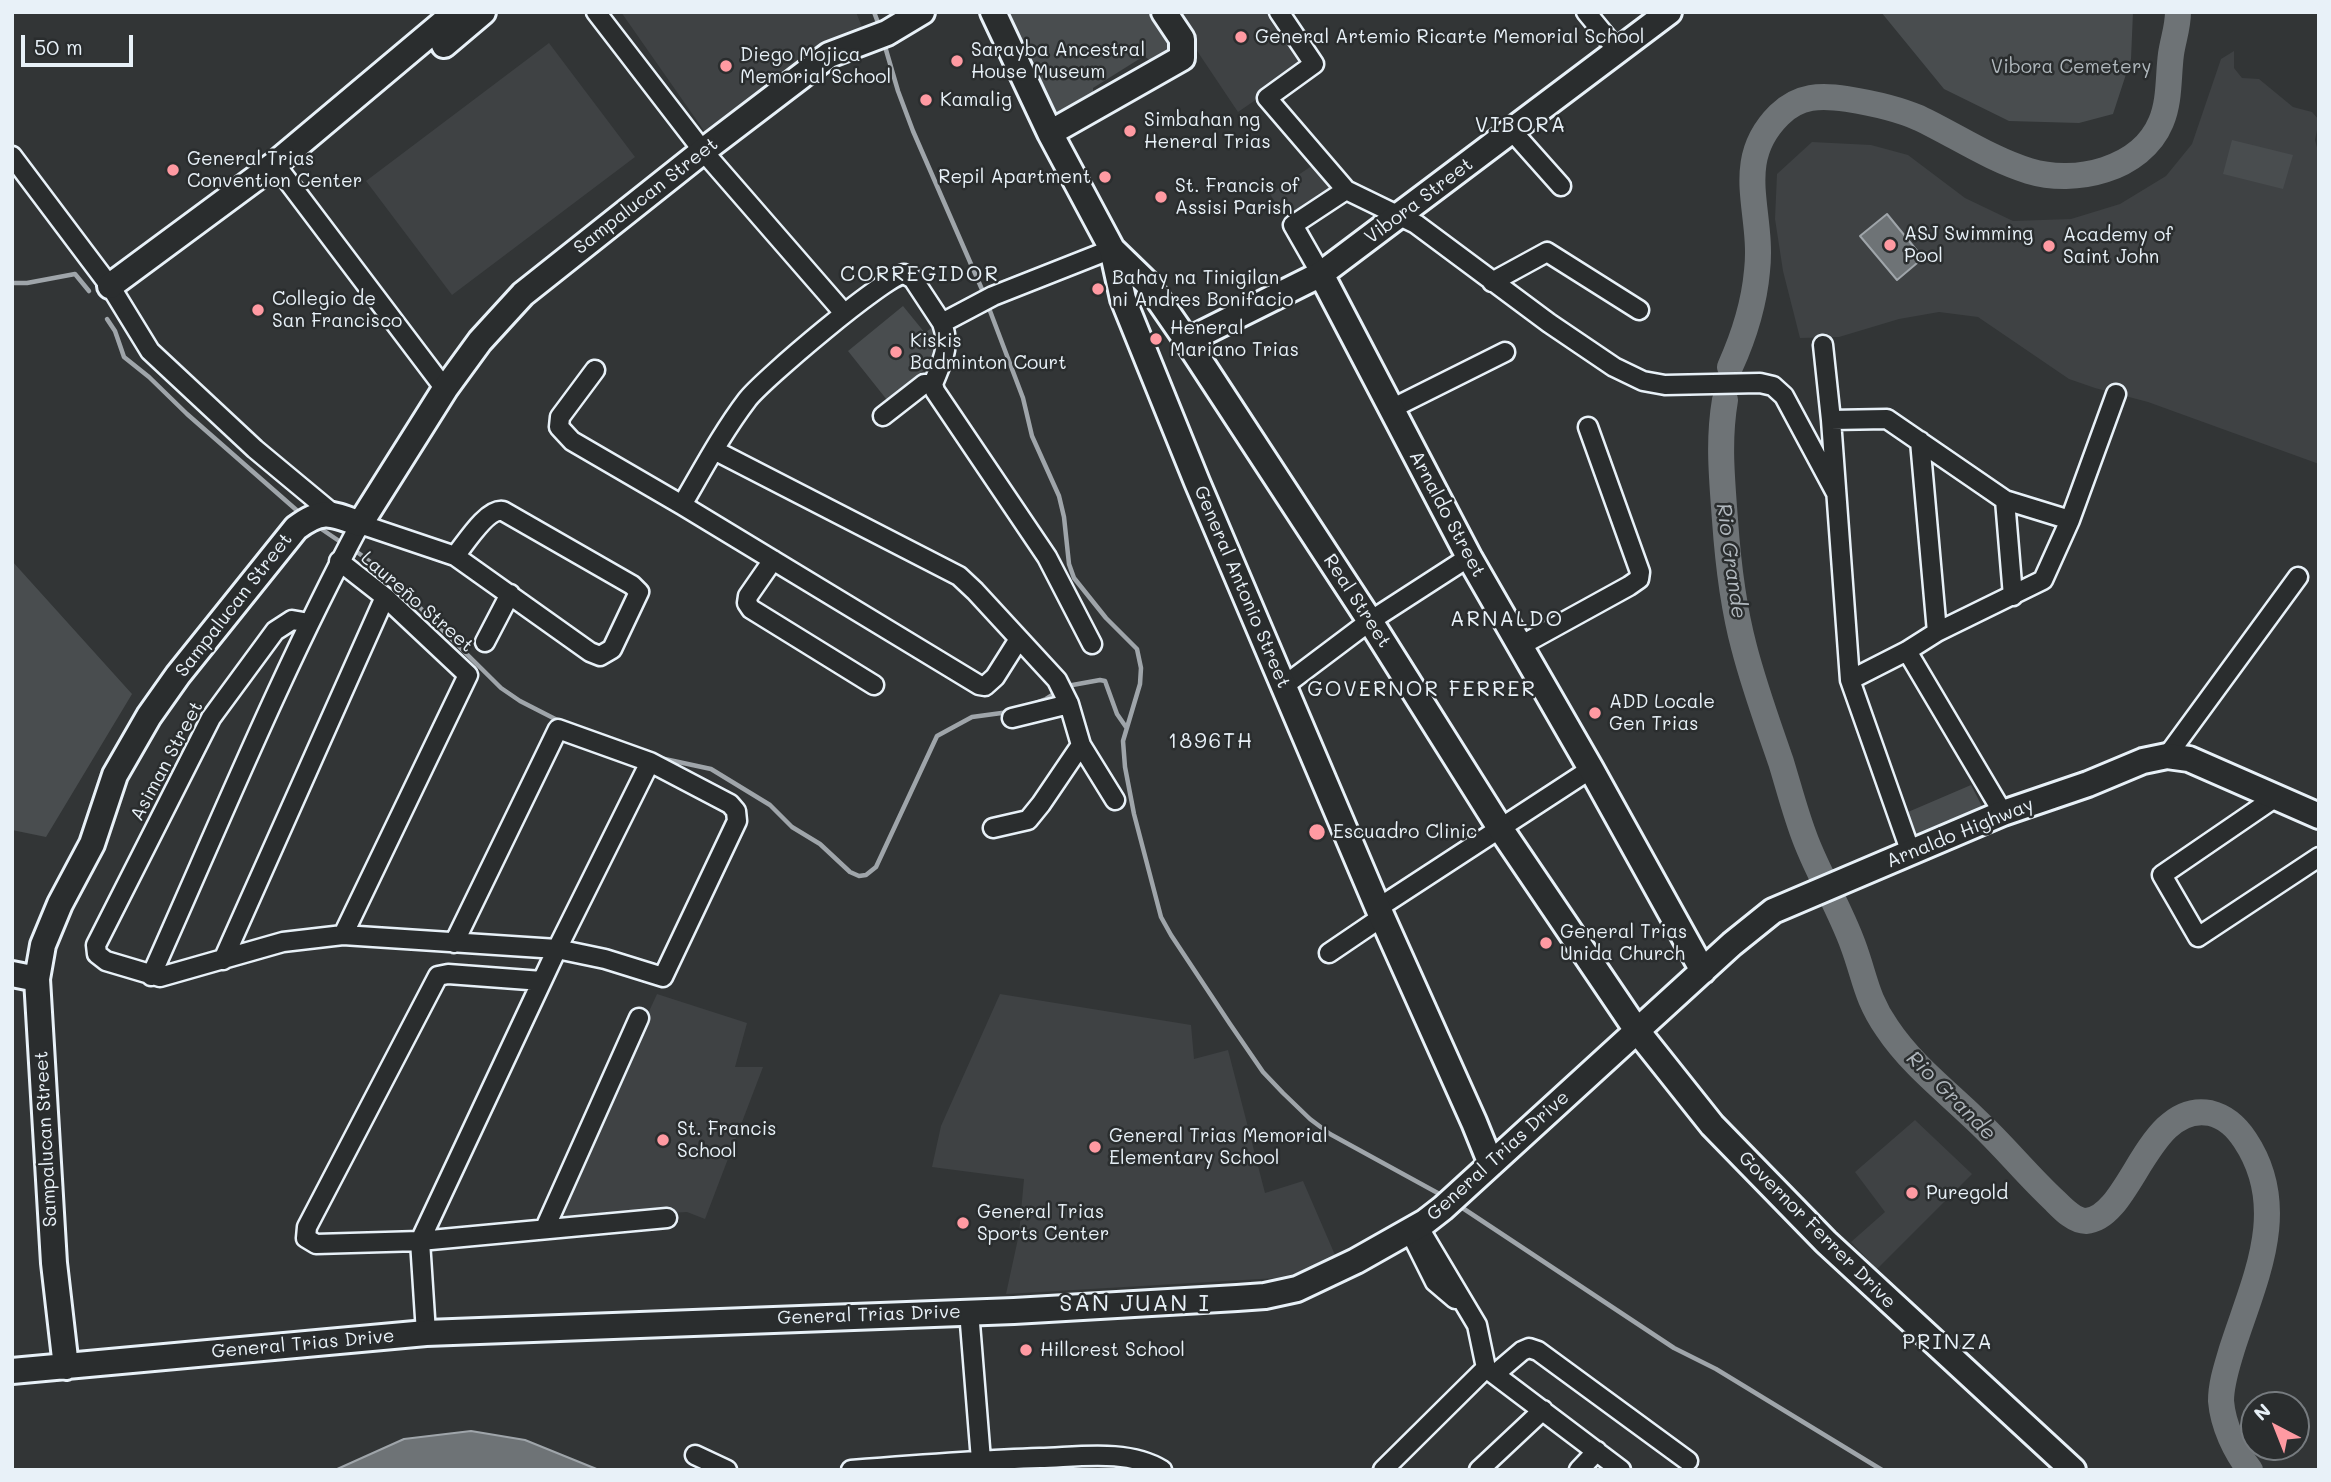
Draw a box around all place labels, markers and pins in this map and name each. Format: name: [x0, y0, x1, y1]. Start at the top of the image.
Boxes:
place label: General Artemio Ricarte Memorial School: [1255, 26, 1644, 48]
marker: General Artemio Ricarte Memorial School: [1233, 29, 1249, 45]
place label: Sarayba Ancestral House Museum: [971, 39, 1145, 83]
place label: Diego Mojica Memorial School: [740, 44, 891, 88]
marker: Sarayba Ancestral House Museum: [949, 53, 965, 69]
marker: Diego Mojica Memorial School: [718, 58, 734, 74]
place label: Kamalig: [940, 89, 1012, 111]
marker: Kamalig: [918, 92, 934, 108]
place label: Simbahan ng Heneral Trias: [1144, 109, 1271, 153]
marker: Simbahan ng Heneral Trias: [1122, 123, 1138, 139]
place label: General Trias Convention Center: [187, 148, 362, 192]
marker: General Trias Convention Center: [165, 162, 181, 178]
place label: Repil Apartment: [938, 166, 1091, 188]
marker: Repil Apartment: [1097, 169, 1113, 185]
place label: St. Francis of Assisi Parish: [1175, 175, 1299, 219]
marker: St. Francis of Assisi Parish: [1153, 189, 1169, 205]
place label: ASJ Swimming Pool: [1904, 223, 2033, 267]
place label: Academy of Saint John: [2063, 224, 2173, 268]
marker: ASJ Swimming Pool: [1882, 237, 1898, 253]
marker: Academy of Saint John: [2041, 238, 2057, 254]
place label: Bahay na Tinigilan ni Andres Bonifacio: [1112, 267, 1294, 311]
marker: Bahay na Tinigilan ni Andres Bonifacio: [1090, 281, 1106, 297]
place label: Collegio de San Francisco: [272, 288, 402, 332]
marker: Collegio de San Francisco: [250, 302, 266, 318]
place label: Heneral Mariano Trias: [1170, 317, 1299, 361]
place label: Kiskis Badminton Court: [910, 330, 1067, 374]
marker: Heneral Mariano Trias: [1148, 331, 1164, 347]
marker: Kiskis Badminton Court: [888, 344, 904, 360]
place label: ADD Locale Gen Trias: [1609, 691, 1715, 735]
marker: ADD Locale Gen Trias: [1587, 705, 1603, 721]
place label: Escuadro Clinic: [1333, 821, 1477, 843]
marker: Escuadro Clinic: [1307, 822, 1327, 842]
place label: General Trias Unida Church: [1560, 921, 1687, 965]
marker: General Trias Unida Church: [1538, 935, 1554, 951]
place label: St. Francis School: [677, 1118, 777, 1162]
place label: General Trias Memorial Elementary School: [1109, 1125, 1328, 1169]
marker: St. Francis School: [655, 1132, 671, 1148]
marker: General Trias Memorial Elementary School: [1087, 1139, 1103, 1155]
place label: Puregold: [1926, 1182, 2008, 1204]
marker: Puregold: [1904, 1185, 1920, 1201]
place label: General Trias Sports Center: [977, 1201, 1109, 1245]
marker: General Trias Sports Center: [955, 1215, 971, 1231]
place label: Hillcrest School: [1040, 1339, 1185, 1361]
marker: Hillcrest School: [1018, 1342, 1034, 1358]

